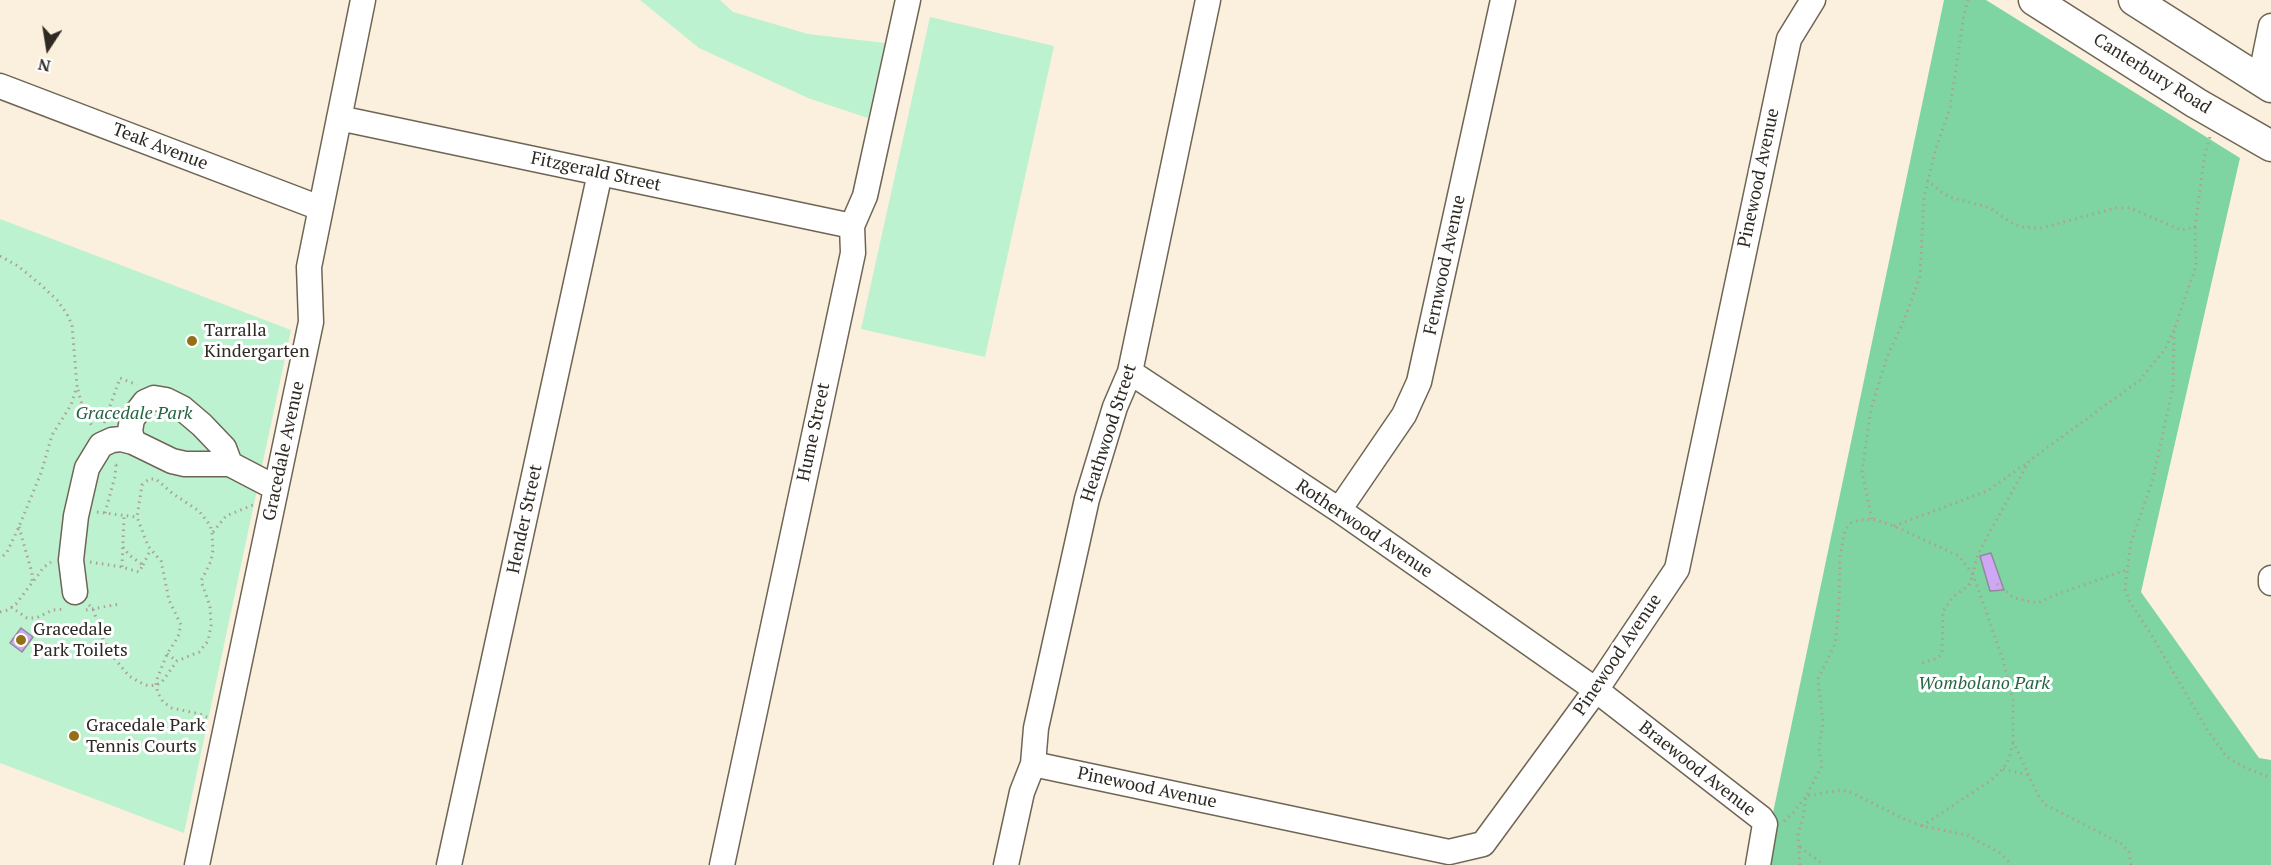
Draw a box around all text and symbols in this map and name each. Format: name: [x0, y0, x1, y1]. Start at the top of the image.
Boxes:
north arrow: [18, 18, 78, 78]
street label: Canterbury Road: [2089, 29, 2215, 119]
text: N: [36, 54, 52, 78]
street label: Pinewood Avenue: [1734, 106, 1784, 250]
street label: Teak Avenue: [109, 119, 211, 175]
street label: Fitzgerald Street: [529, 148, 663, 196]
street label: Fernwood Avenue: [1420, 193, 1470, 337]
place label: Tarralla Kindergarten: [204, 320, 310, 362]
marker: Tarralla Kindergarten: [185, 334, 199, 348]
street label: Heathwood Street: [1077, 361, 1141, 505]
street label: Gracedale Avenue: [259, 379, 309, 523]
street label: Hume Street: [793, 381, 835, 483]
park label: Gracedale Park: [76, 403, 192, 425]
street label: Hender Street: [503, 462, 547, 576]
street label: Rotherwood Avenue: [1291, 475, 1437, 583]
street label: Pinewood Avenue: [1569, 590, 1667, 720]
place label: Gracedale Park Toilets: [33, 619, 128, 662]
marker: Gracedale Park Toilets: [14, 633, 28, 647]
park label: Wombolano Park: [1918, 673, 2050, 695]
place label: Gracedale Park Tennis Courts: [86, 715, 205, 758]
street label: Braewood Avenue: [1634, 717, 1760, 821]
marker: Gracedale Park Tennis Courts: [67, 729, 81, 743]
street label: Pinewood Avenue: [1075, 763, 1219, 813]

